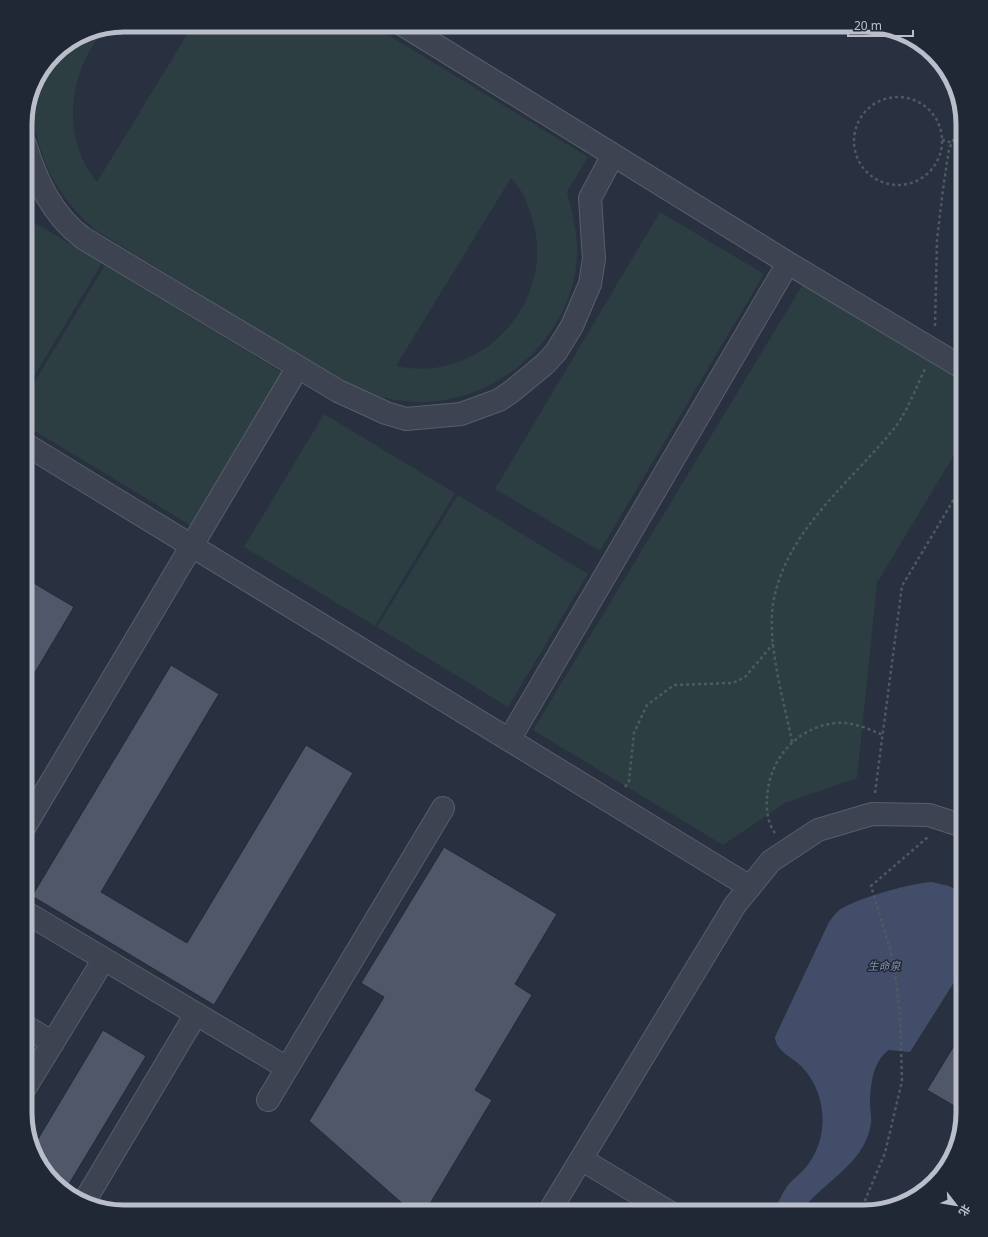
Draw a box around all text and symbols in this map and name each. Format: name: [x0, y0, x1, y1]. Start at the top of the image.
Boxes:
scale bar: [848, 12, 913, 38]
text: 20 m: [854, 17, 882, 34]
water label: 生命泉: [868, 958, 901, 973]
north arrow: [936, 1185, 976, 1225]
text: 北: [956, 1202, 974, 1219]

